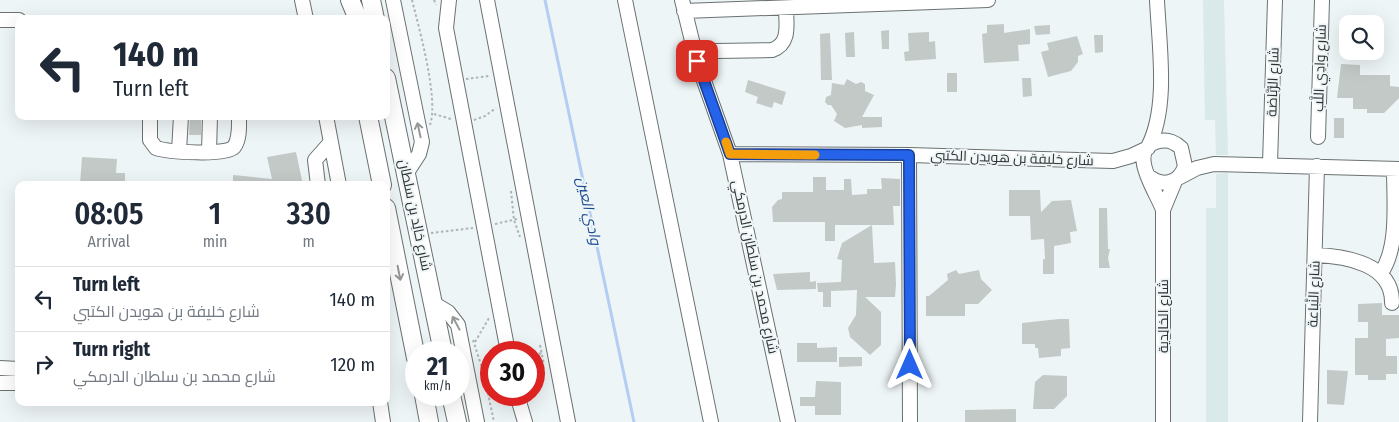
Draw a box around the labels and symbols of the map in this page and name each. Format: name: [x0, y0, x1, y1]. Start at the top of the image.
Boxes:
street label: شارع وادِي اللَّب: [1308, 24, 1333, 112]
pin: [676, 40, 718, 82]
street label: شارع الرُّبَّاضة: [1263, 47, 1283, 117]
one-way arrow: [414, 122, 423, 138]
street label: شارع خليفة بن هويدن الكتبي: [930, 147, 1094, 172]
street label: شارع خالِد بن سلطان: [395, 158, 435, 272]
water label: وادي العين: [570, 175, 605, 248]
street label: شارع محمد بن سلطان الدرمكي: [725, 178, 782, 356]
street label: شارع النَّباعة: [1303, 260, 1324, 328]
one-way arrow: [395, 264, 404, 280]
street label: شارع الخالِدية: [1155, 279, 1172, 353]
one-way arrow: [451, 316, 461, 331]
position arrow: [883, 338, 935, 390]
speed limit sign: 30: [480, 341, 545, 406]

